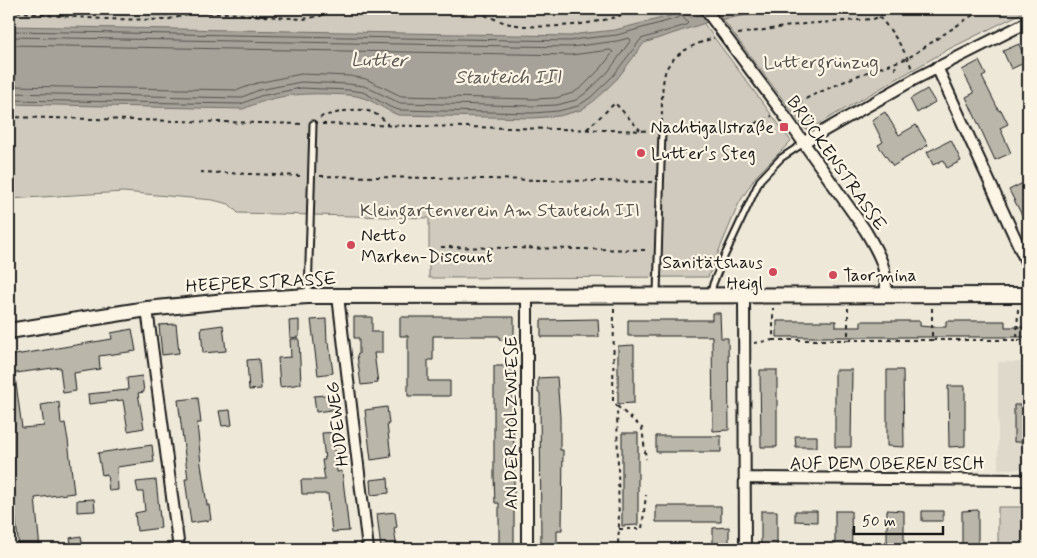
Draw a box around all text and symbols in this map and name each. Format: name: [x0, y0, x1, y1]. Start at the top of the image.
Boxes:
water label: Lutter: [351, 48, 409, 74]
park label: Luttergrünzug: [763, 51, 879, 77]
water label: Stauteich III: [455, 65, 562, 90]
street label: BRÜCKENSTRASSE: [781, 91, 892, 236]
place label: Nachtigallstraße: [650, 116, 774, 140]
marker: Nachtigallstraße: [778, 121, 790, 133]
place label: Lutter's Steg: [651, 142, 756, 166]
marker: Lutter's Steg: [635, 147, 647, 159]
park label: Kleingartenverein Am Stauteich III: [360, 199, 640, 225]
place label: Netto Marken-Discount: [361, 224, 493, 269]
marker: Netto Marken-Discount: [345, 239, 357, 251]
place label: Sanitätshaus Heigl: [662, 251, 763, 296]
place label: Taormina: [843, 264, 917, 288]
marker: Sanitätshaus Heigl: [767, 266, 779, 278]
street label: HEEPER STRASSE: [185, 267, 337, 299]
marker: Taormina: [827, 269, 839, 281]
street label: AN DER HOLZWIESE: [500, 336, 524, 510]
street label: HUDEWEG: [321, 380, 355, 468]
street label: AUF DEM OBEREN ESCH: [790, 452, 984, 476]
scale bar: [854, 503, 943, 535]
text: 50 m: [862, 512, 896, 532]

